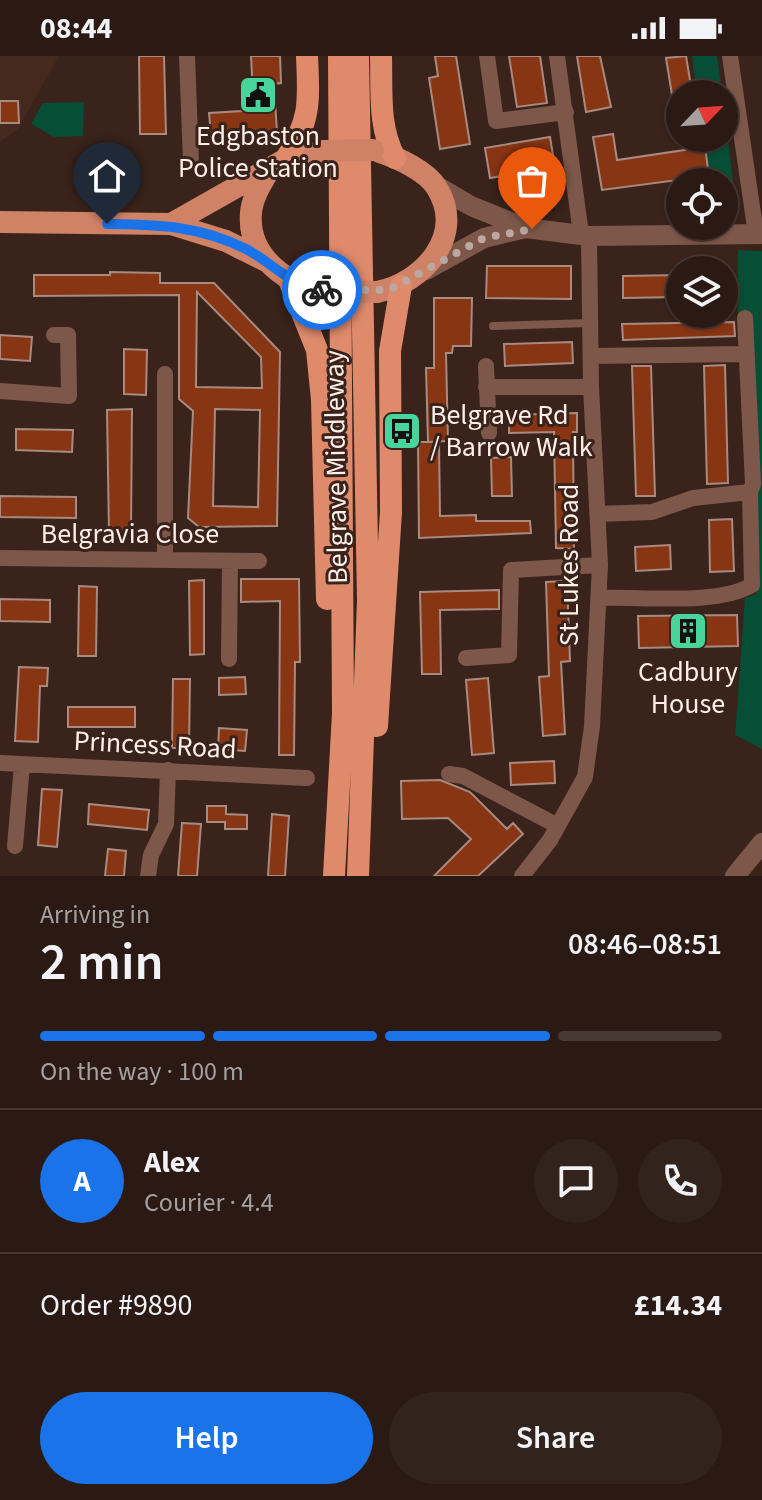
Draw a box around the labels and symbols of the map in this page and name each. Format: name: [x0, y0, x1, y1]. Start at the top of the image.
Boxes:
public building icon: Edgbaston Police Station: [237, 74, 279, 116]
north arrow: [666, 80, 738, 152]
place label: Edgbaston Police Station: [178, 116, 338, 188]
pin: [73, 142, 141, 224]
pin: [498, 147, 566, 229]
courier: [282, 250, 362, 330]
street label: Belgrave Middleway: [314, 350, 358, 584]
place label: Belgrave Rd / Barrow Walk: [430, 395, 593, 467]
bus stop icon: Belgrave Rd / Barrow Walk: [381, 410, 423, 452]
street label: St Lukes Road: [549, 484, 589, 646]
street label: Belgravia Close: [41, 514, 219, 554]
building icon: Cadbury House: [667, 610, 709, 652]
place label: Cadbury House: [638, 652, 738, 724]
street label: Princess Road: [73, 721, 237, 769]

